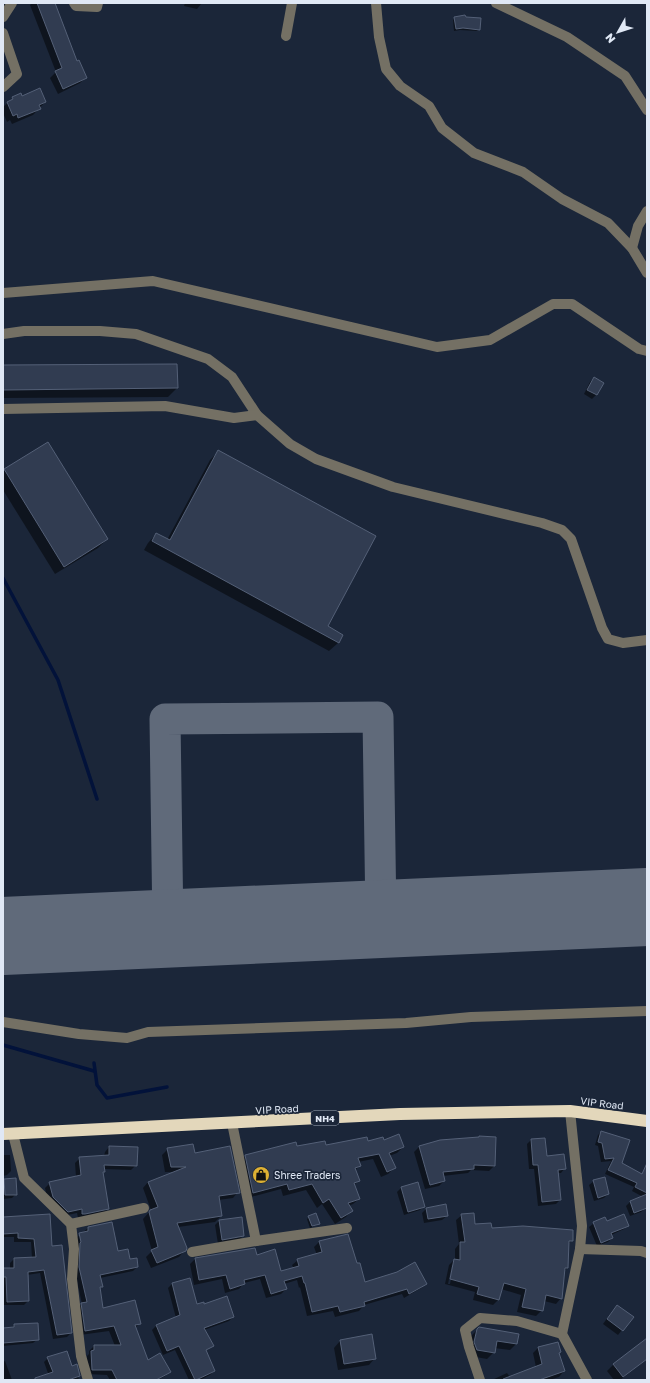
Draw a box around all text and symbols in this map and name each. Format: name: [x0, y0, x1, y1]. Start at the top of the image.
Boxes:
north arrow: [598, 12, 638, 52]
text: N: [602, 31, 618, 46]
street label: VIP Road: [580, 1094, 624, 1112]
street label: VIP Road: [255, 1102, 299, 1116]
road number: NH4: [311, 1111, 339, 1125]
shop icon: Shree Traders: [251, 1165, 271, 1185]
place label: Shree Traders: [274, 1169, 340, 1181]

